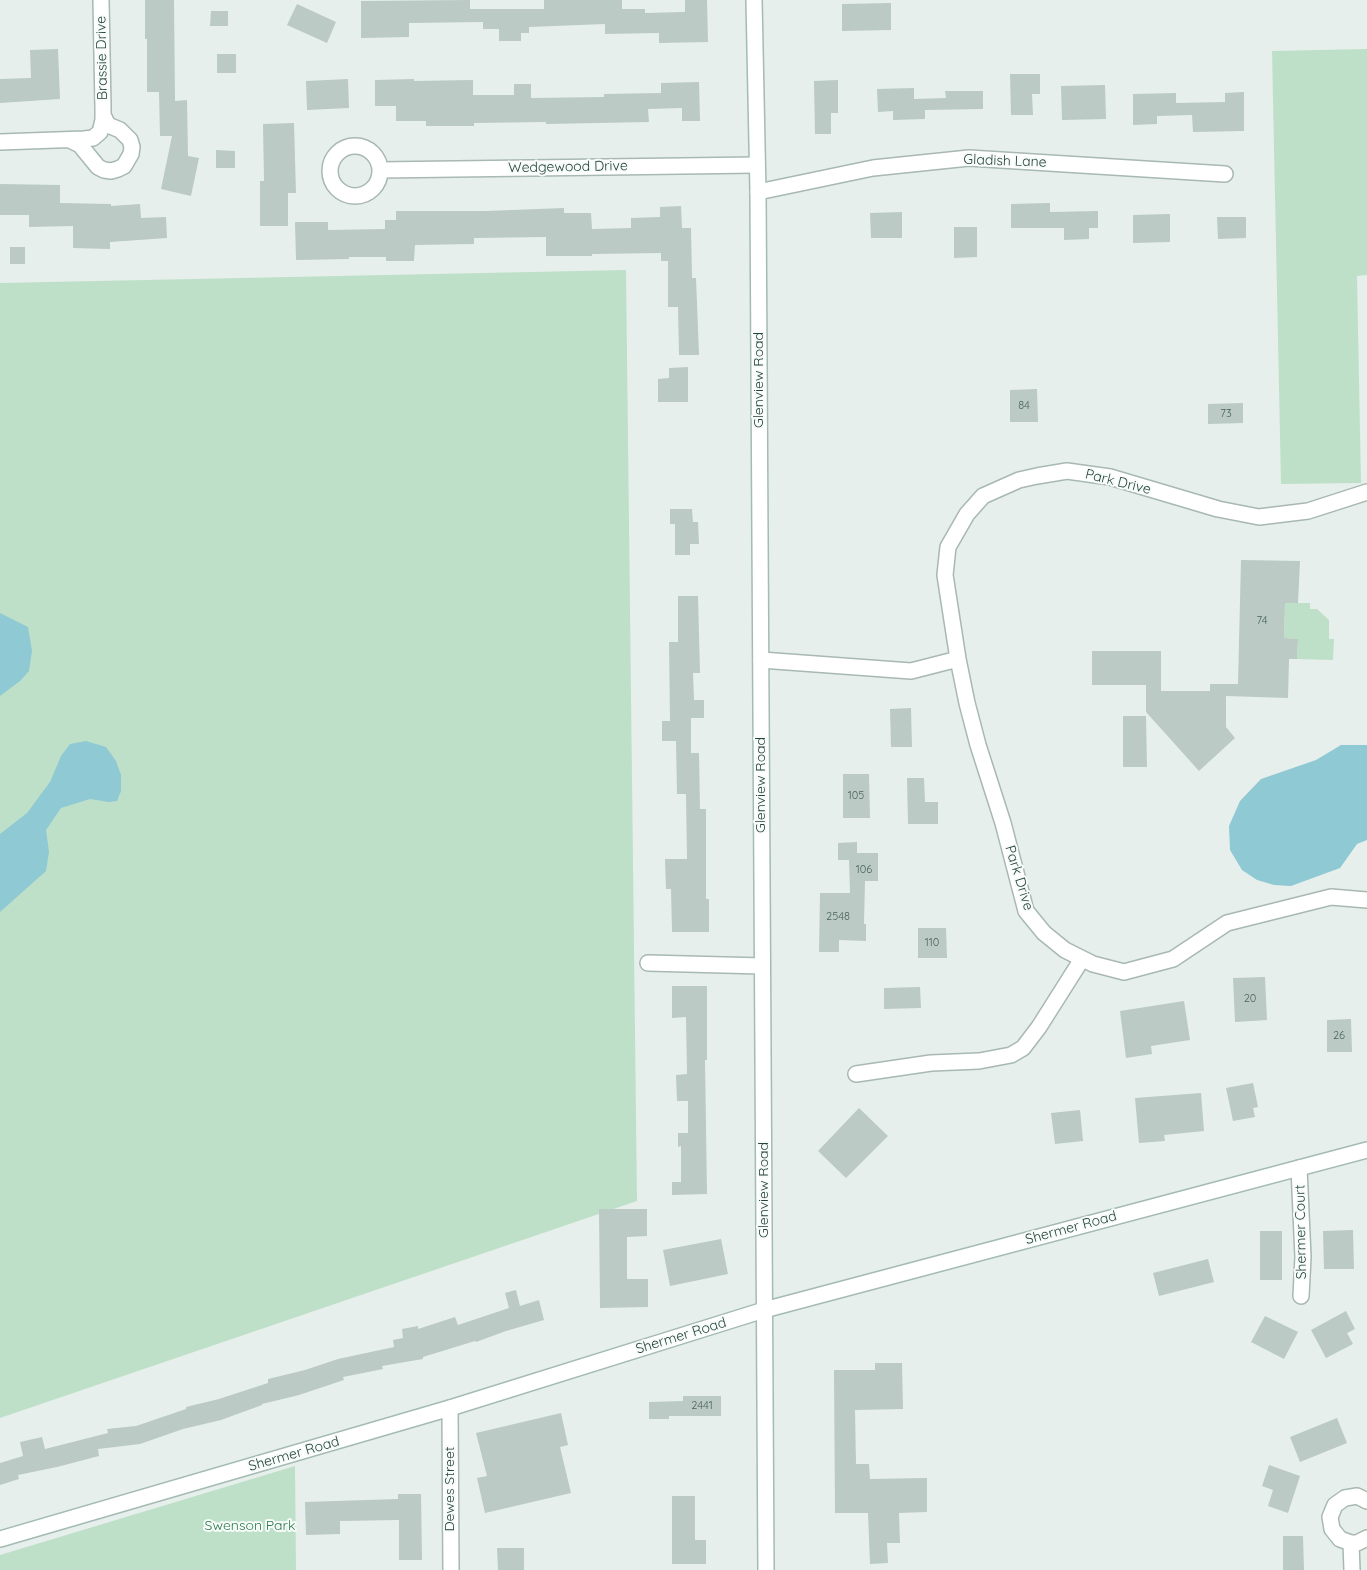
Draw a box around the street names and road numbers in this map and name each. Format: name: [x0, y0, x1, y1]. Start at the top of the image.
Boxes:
street label: Brassie Drive: [93, 16, 111, 100]
street label: Gladish Lane: [963, 151, 1047, 171]
street label: Wedgewood Drive: [508, 158, 628, 176]
street label: Glenview Road: [751, 332, 767, 428]
street label: Park Drive: [1083, 466, 1153, 498]
street label: Glenview Road: [753, 737, 769, 833]
street label: Park Drive: [1001, 843, 1037, 913]
street label: Glenview Road: [756, 1142, 772, 1238]
street label: Shermer Court: [1292, 1185, 1310, 1279]
street label: Shermer Road: [1024, 1208, 1118, 1248]
street label: Shermer Road: [634, 1314, 728, 1358]
street label: Shermer Road: [247, 1433, 341, 1475]
street label: Dewes Street: [442, 1446, 458, 1532]

